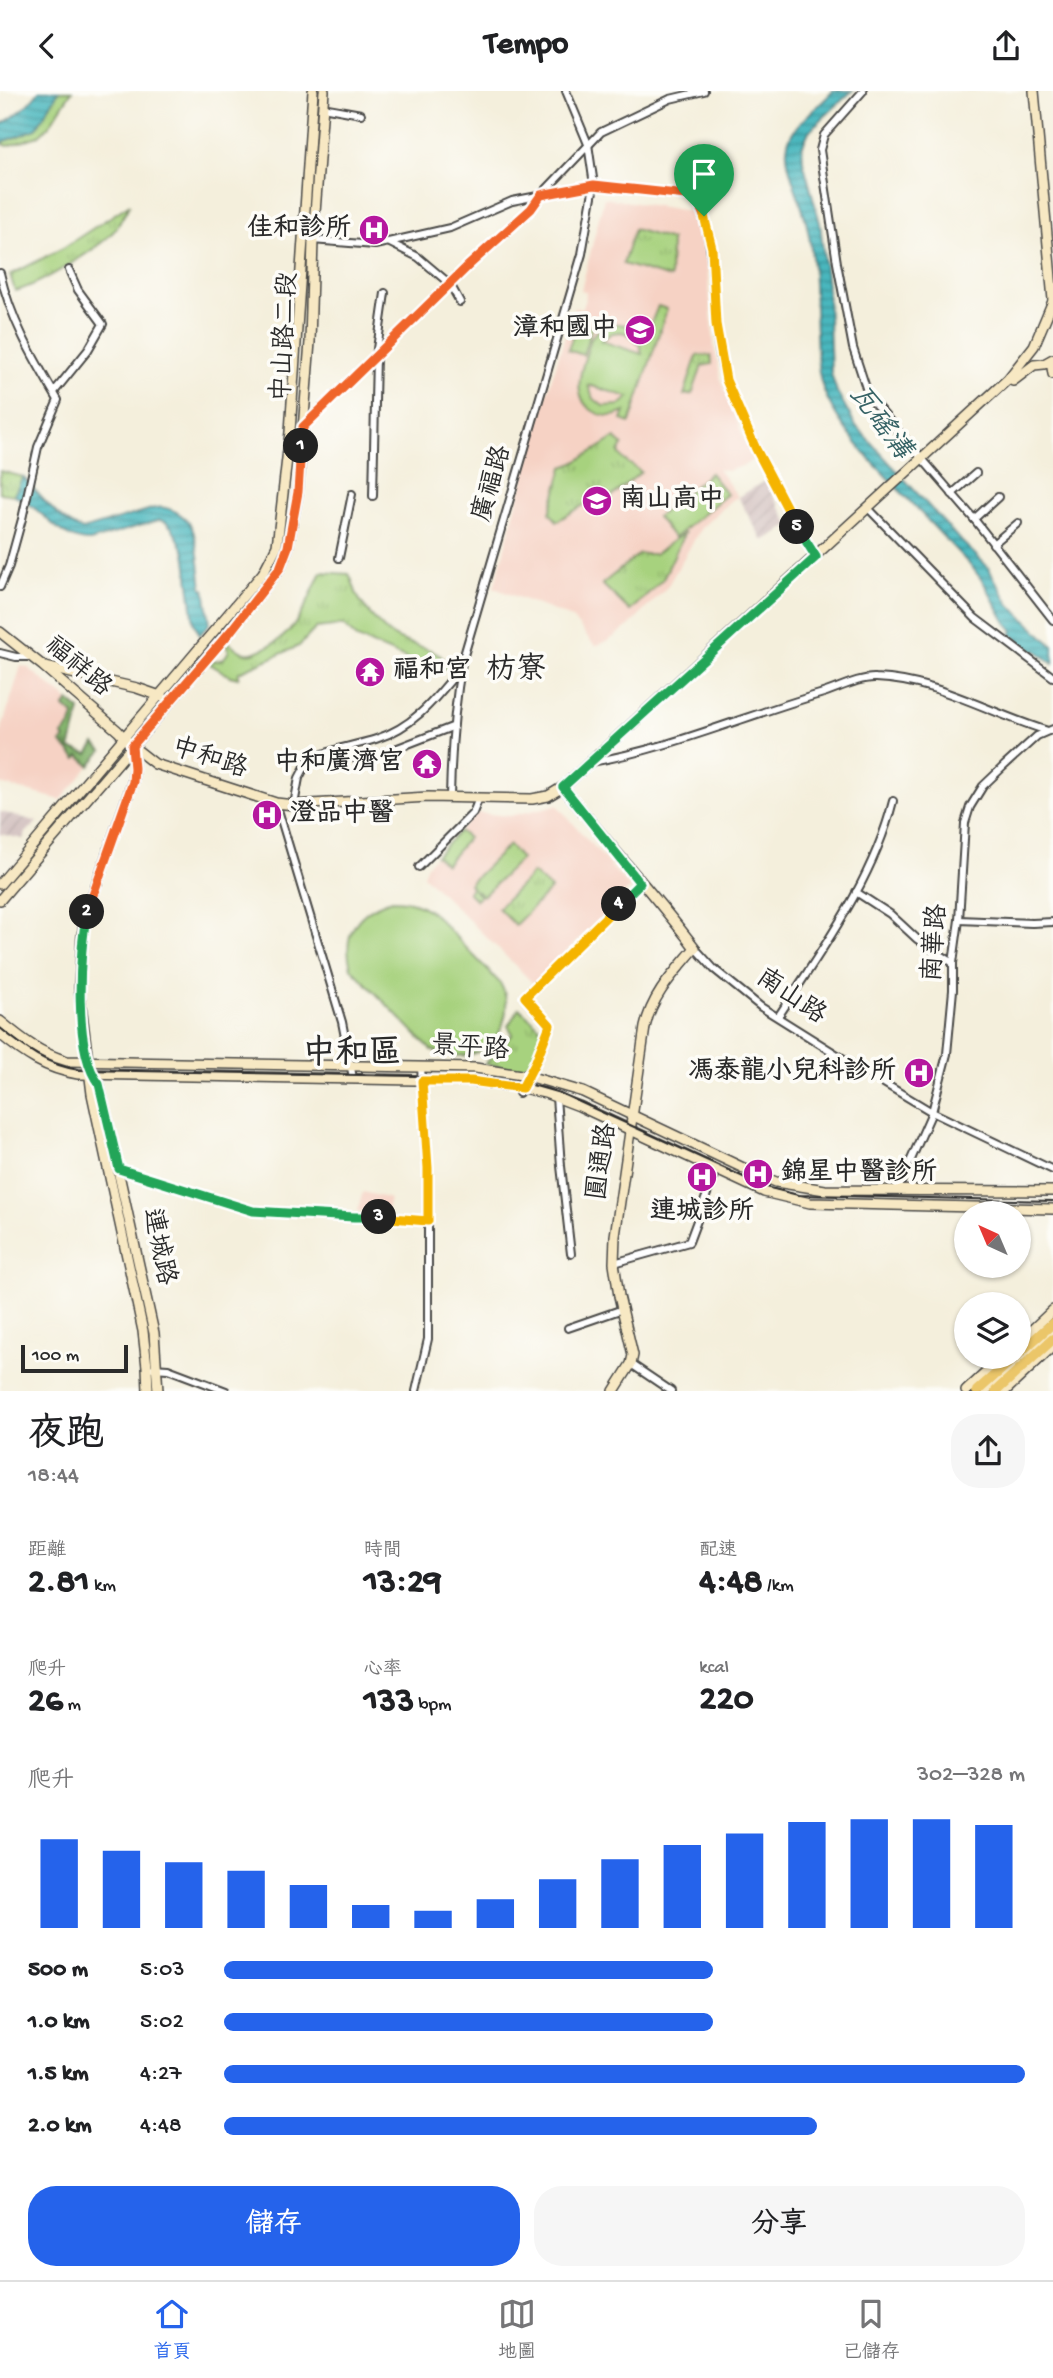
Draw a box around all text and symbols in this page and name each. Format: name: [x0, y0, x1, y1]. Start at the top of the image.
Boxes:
icon: back: [28, 27, 66, 65]
text: Tempo: [485, 27, 568, 65]
icon: share: [987, 27, 1025, 65]
pin: [674, 144, 734, 216]
icon: arrive: [685, 155, 723, 193]
place label: 佳和診所: [247, 213, 351, 246]
hospital icon: 佳和診所: [357, 213, 391, 247]
street label: 中山路二段: [266, 271, 306, 403]
place label: 漳和國中: [513, 313, 617, 346]
school or university icon: 漳和國中: [623, 313, 657, 347]
water label: 瓦磘溝: [841, 379, 919, 468]
pin: 1: [284, 429, 318, 463]
text: 1: [297, 434, 304, 457]
street label: 廣福路: [466, 442, 520, 526]
school or university icon: 南山高中: [580, 484, 614, 518]
place label: 南山高中: [620, 484, 724, 517]
pin: 5: [780, 509, 814, 544]
text: 5: [792, 515, 802, 538]
street label: 福祥路: [37, 630, 118, 705]
district label: 枋寮: [486, 652, 546, 689]
temple icon: 福和宮: [353, 655, 387, 689]
place label: 福和宮: [393, 655, 471, 688]
street label: 中和路: [167, 731, 252, 787]
place label: 中和廣濟宮: [274, 747, 404, 780]
temple icon: 中和廣濟宮: [410, 747, 444, 781]
hospital icon: 澄品中醫: [250, 798, 284, 832]
place label: 澄品中醫: [290, 798, 394, 831]
pin: 4: [602, 887, 636, 921]
text: 4: [614, 892, 623, 915]
pin: 2: [70, 895, 104, 929]
text: 2: [82, 900, 91, 923]
street label: 南華路: [917, 903, 955, 983]
street label: 南山路: [749, 962, 832, 1033]
street label: 景平路: [430, 1030, 510, 1068]
district label: 中和區: [303, 1034, 402, 1075]
place label: 馮泰龍小兒科診所: [688, 1056, 896, 1089]
hospital icon: 馮泰龍小兒科診所: [902, 1056, 936, 1090]
street label: 圓通路: [581, 1121, 625, 1203]
hospital icon: 錦星中醫診所: [741, 1157, 775, 1191]
place label: 錦星中醫診所: [781, 1157, 937, 1190]
hospital icon: 連城診所: [685, 1160, 719, 1194]
place label: 連城診所: [650, 1196, 754, 1229]
pin: 3: [362, 1199, 396, 1235]
north arrow: [954, 1201, 1031, 1277]
map controls: [954, 1201, 1031, 1369]
street label: 連城路: [134, 1205, 182, 1288]
text: 3: [374, 1205, 383, 1228]
button: layers: [954, 1292, 1031, 1369]
scale bar: [21, 1342, 128, 1374]
text: 100 m: [32, 1345, 79, 1368]
button: share: [951, 1414, 1025, 1488]
text: 夜跑: [28, 1415, 104, 1459]
text: 18:44: [28, 1463, 79, 1490]
text: 距離: [28, 1540, 66, 1563]
text: 時間: [364, 1540, 402, 1563]
text: 配速: [699, 1540, 737, 1563]
text: 2.81: [28, 1563, 89, 1604]
text: 13:29: [364, 1563, 442, 1604]
text: 4:48: [699, 1563, 763, 1604]
text: km: [89, 1575, 116, 1598]
text: /km: [763, 1575, 794, 1598]
text: kcal: [699, 1657, 729, 1680]
text: 爬升: [28, 1659, 66, 1682]
text: 心率: [364, 1659, 402, 1682]
text: 220: [699, 1680, 754, 1721]
text: 26: [28, 1682, 63, 1723]
text: 133: [364, 1682, 414, 1723]
text: m: [63, 1694, 81, 1717]
text: bpm: [414, 1694, 452, 1717]
text: 302–328 m: [917, 1762, 1025, 1789]
text: 爬升: [28, 1768, 74, 1795]
text: 500 m: [28, 1957, 88, 1984]
text: 5:03: [140, 1957, 184, 1984]
text: 1.0 km: [28, 2009, 90, 2036]
text: 5:02: [140, 2009, 184, 2036]
text: 1.5 km: [28, 2061, 89, 2088]
text: 4:27: [140, 2061, 181, 2088]
text: 2.0 km: [28, 2113, 92, 2140]
text: 4:48: [140, 2113, 182, 2140]
button: 儲存: [28, 2186, 520, 2266]
button: 分享: [534, 2186, 1025, 2266]
tab: 首頁: [153, 2295, 191, 2365]
tab: 地圖: [498, 2295, 536, 2365]
tab: 已儲存: [843, 2295, 900, 2365]

